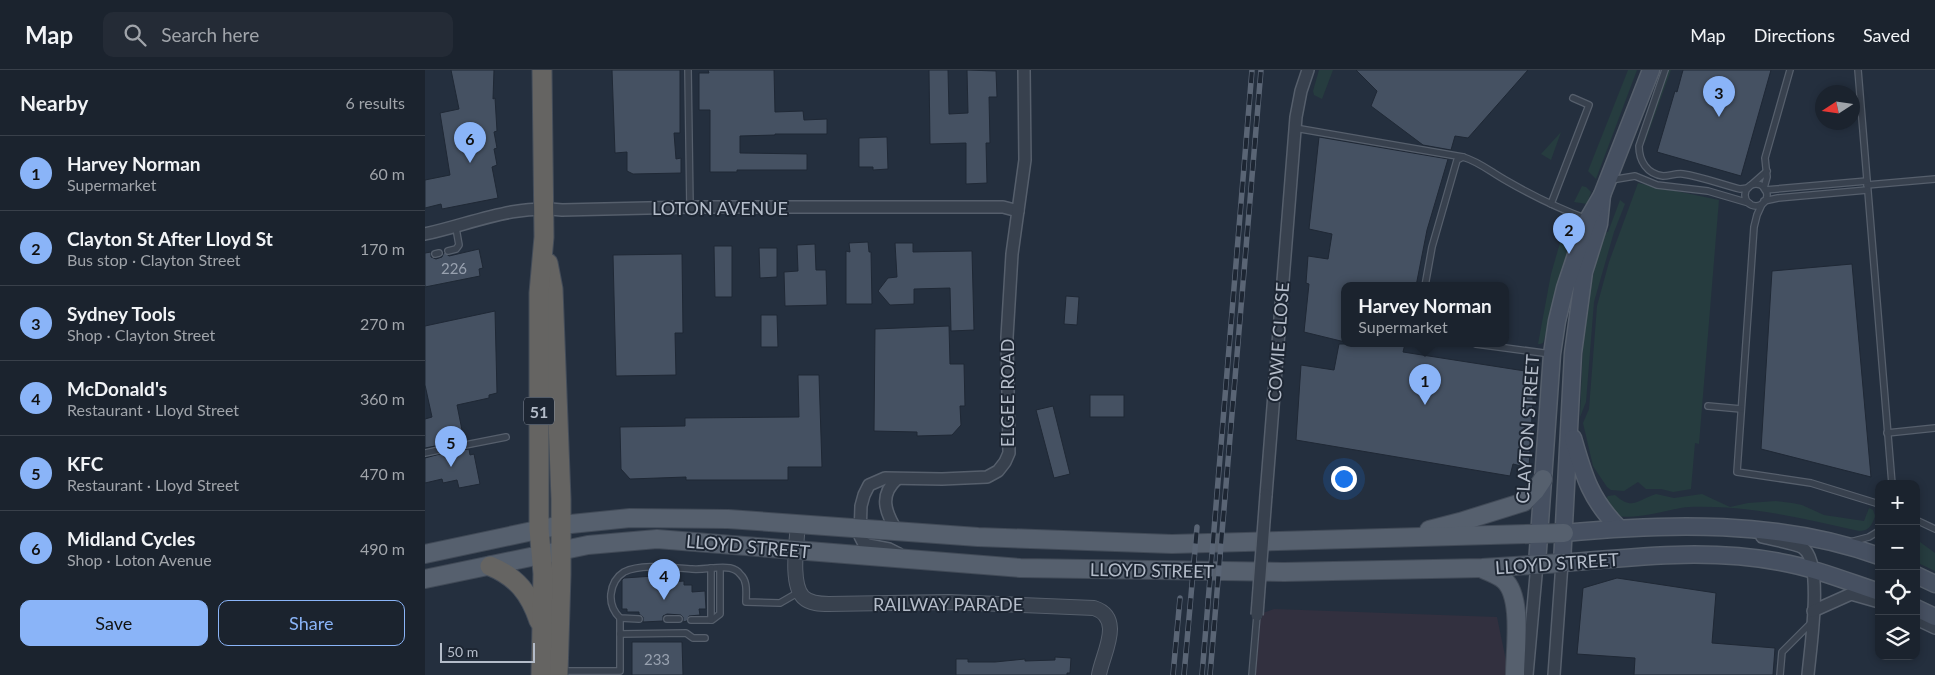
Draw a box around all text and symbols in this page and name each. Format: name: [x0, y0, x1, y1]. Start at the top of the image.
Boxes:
search box: [103, 12, 453, 57]
text: Map: [25, 20, 73, 49]
icon: search: [121, 21, 149, 49]
text: Search here: [161, 23, 259, 46]
text: Map: [1690, 24, 1726, 46]
text: Directions: [1754, 24, 1835, 46]
text: Saved: [1863, 24, 1910, 46]
pin: 3: [1703, 76, 1735, 117]
north arrow: [1815, 85, 1860, 130]
text: Nearby: [20, 90, 88, 115]
text: 6 results: [345, 93, 405, 112]
pin: 6: [454, 122, 486, 163]
text: Harvey Norman: [67, 152, 201, 175]
text: 1: [31, 164, 41, 183]
text: 60 m: [369, 164, 405, 183]
text: Supermarket: [67, 175, 156, 194]
street label: LOTON AVENUE: [652, 197, 788, 219]
pin: 2: [1553, 213, 1585, 254]
text: Clayton St After Lloyd St: [67, 227, 273, 250]
text: 2: [31, 239, 41, 258]
text: 170 m: [360, 239, 405, 258]
text: Bus stop · Clayton Street: [67, 250, 241, 269]
house number: 226: [441, 259, 467, 277]
street label: COWIE CLOSE: [1263, 281, 1293, 403]
popup: [1341, 282, 1509, 347]
text: Harvey Norman: [1358, 294, 1492, 317]
text: Sydney Tools: [67, 302, 176, 325]
text: 3: [31, 314, 41, 333]
text: 270 m: [360, 314, 405, 333]
text: Supermarket: [1358, 317, 1448, 336]
text: Shop · Clayton Street: [67, 325, 215, 344]
street label: ELGEE ROAD: [996, 339, 1018, 447]
street label: CLAYTON STREET: [1511, 353, 1543, 504]
pin: 1: [1409, 364, 1441, 405]
text: McDonald's: [67, 377, 167, 400]
text: 4: [31, 389, 41, 408]
text: 360 m: [360, 389, 405, 408]
road number: 51: [524, 398, 554, 424]
text: Restaurant · Lloyd Street: [67, 400, 239, 419]
pin: 5: [435, 426, 467, 467]
text: KFC: [67, 452, 103, 475]
text: 5: [31, 464, 41, 483]
text: 470 m: [360, 464, 405, 483]
your location: [1331, 466, 1357, 492]
text: Restaurant · Lloyd Street: [67, 475, 239, 494]
map controls: [1875, 480, 1920, 660]
button: +: [1875, 480, 1920, 525]
button: −: [1875, 525, 1920, 570]
text: Midland Cycles: [67, 527, 195, 550]
street label: LLOYD STREET: [685, 530, 811, 562]
text: 6: [31, 539, 41, 558]
text: 490 m: [360, 539, 405, 558]
street label: LLOYD STREET: [1494, 548, 1620, 578]
text: Shop · Loton Avenue: [67, 550, 212, 569]
street label: LLOYD STREET: [1090, 558, 1215, 582]
pin: 4: [648, 559, 680, 600]
button: locate: [1875, 570, 1920, 615]
street label: RAILWAY PARADE: [873, 593, 1023, 615]
button: Save: [20, 600, 208, 646]
button: Share: [218, 600, 405, 646]
button: layers: [1875, 615, 1920, 660]
scale bar: [440, 640, 535, 663]
text: 50 m: [447, 643, 478, 660]
house number: 233: [644, 650, 670, 668]

